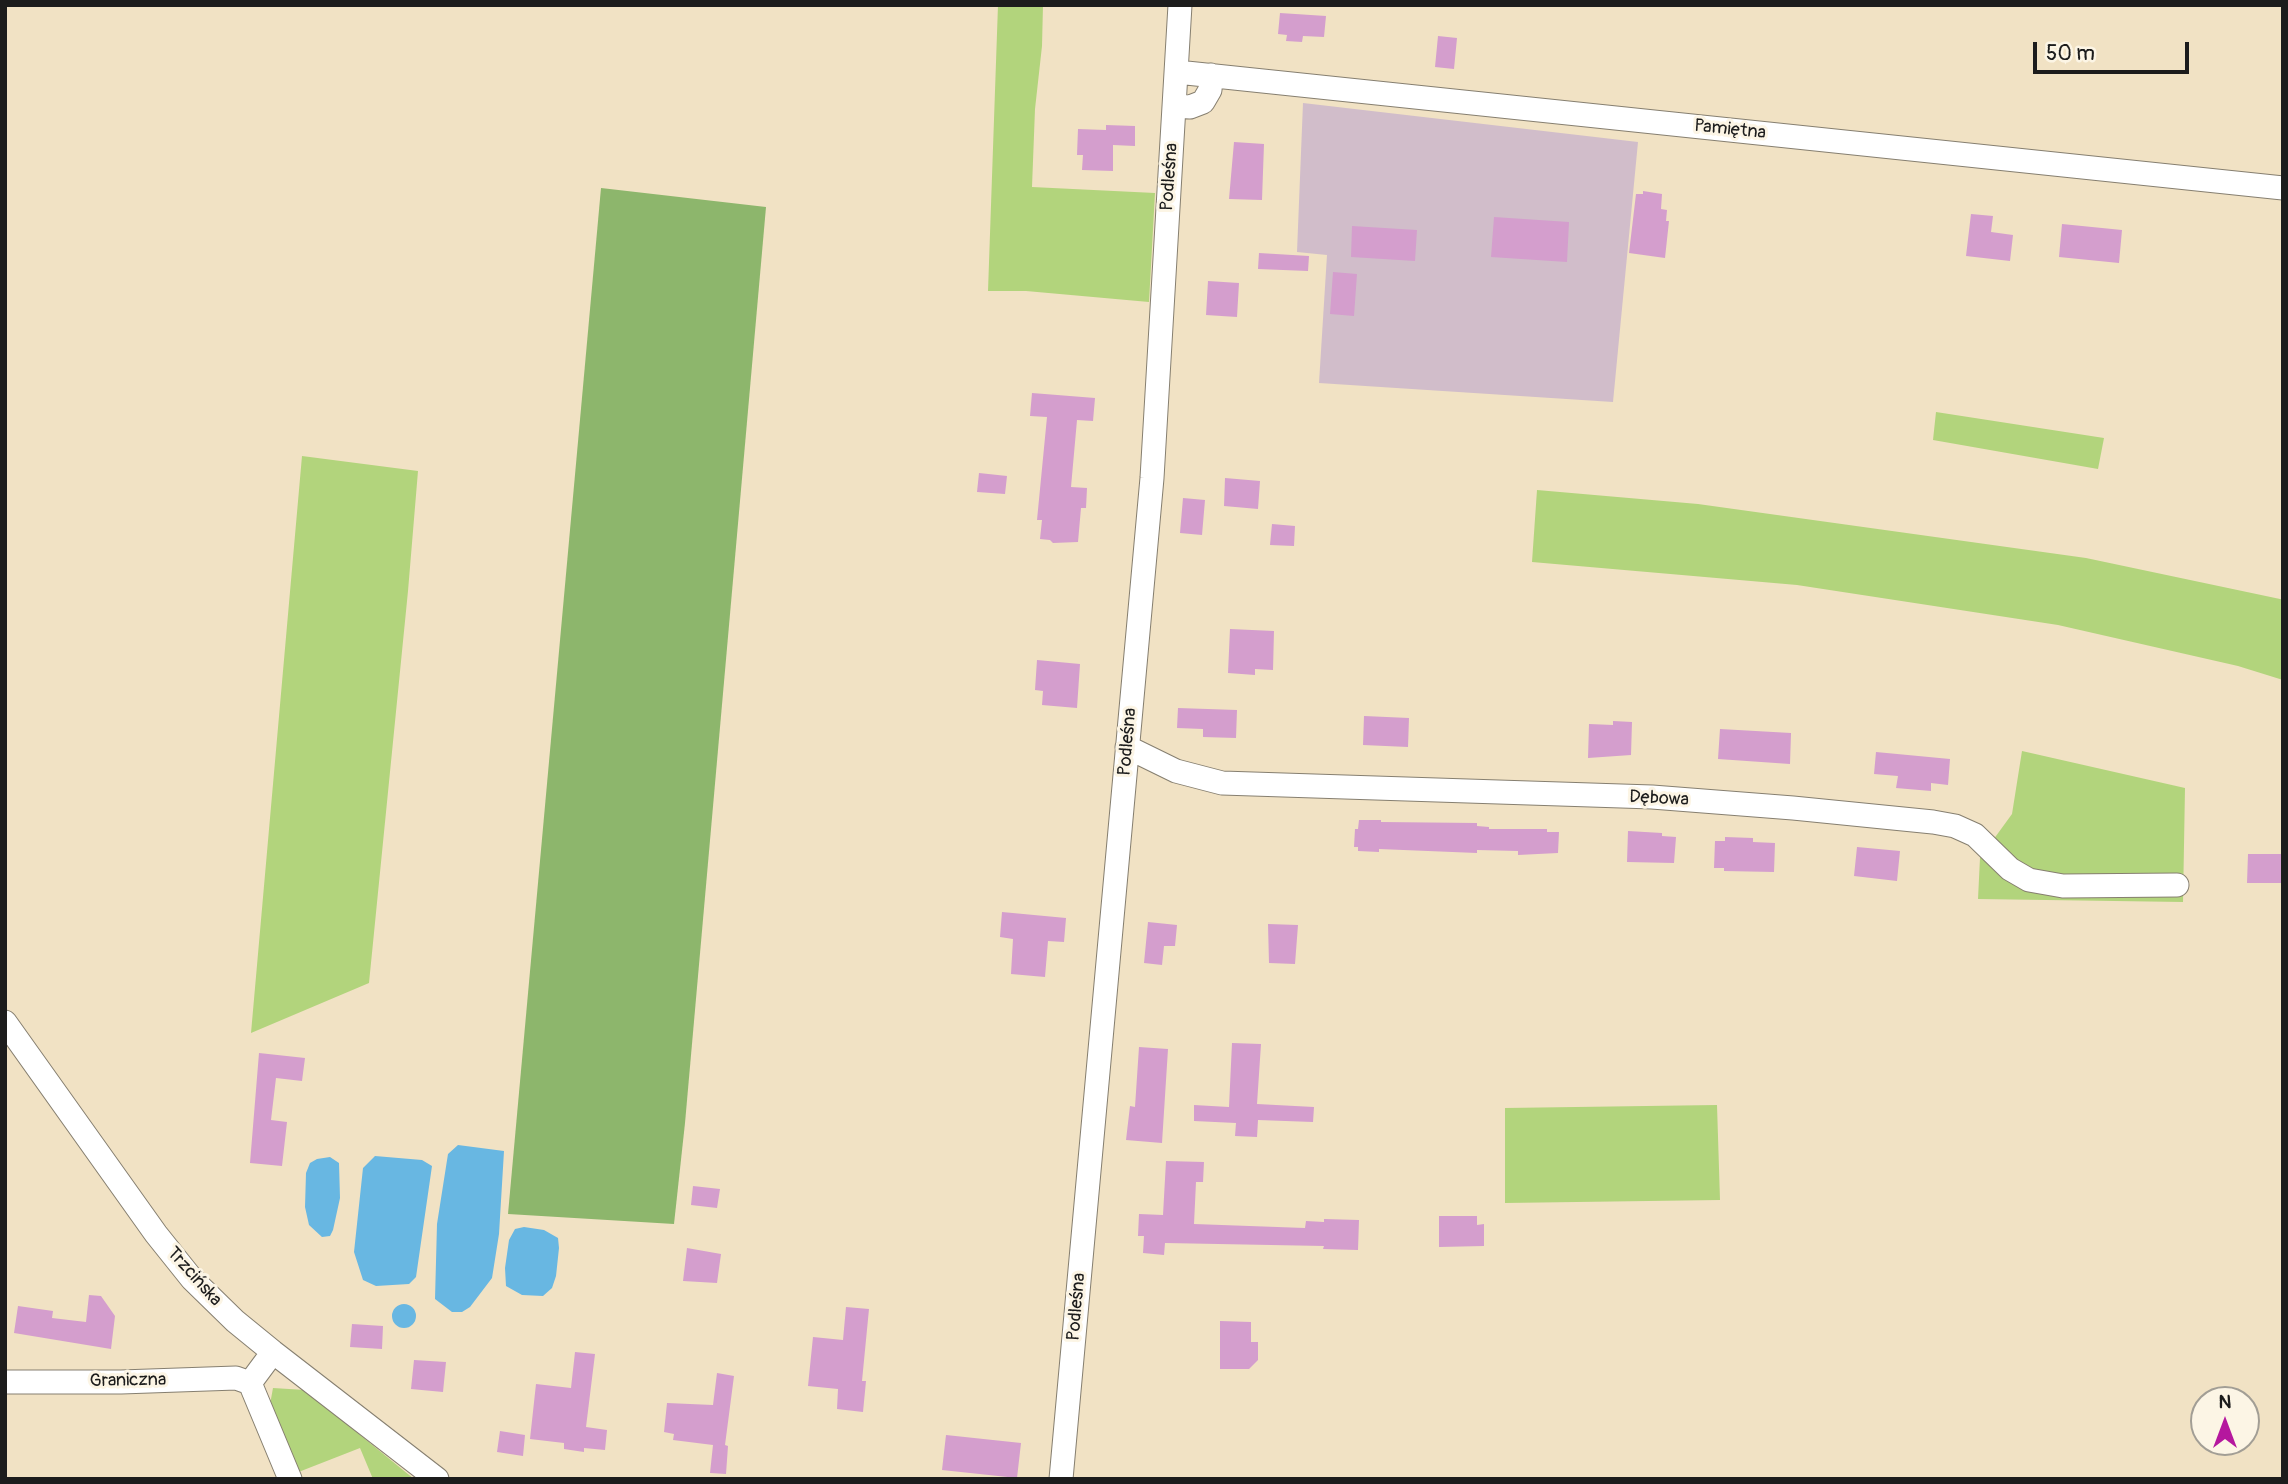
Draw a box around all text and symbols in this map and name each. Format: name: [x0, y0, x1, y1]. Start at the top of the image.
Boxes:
scale bar: [2036, 28, 2192, 72]
text: 50 m: [2046, 40, 2095, 67]
street label: Pamiętna: [1693, 115, 1767, 145]
street label: Podleśna: [1157, 142, 1183, 212]
street label: Podleśna: [1114, 707, 1142, 777]
street label: Dębowa: [1629, 787, 1689, 811]
street label: Trzcińska: [162, 1243, 226, 1311]
street label: Podleśna: [1063, 1272, 1091, 1342]
street label: Graniczna: [89, 1370, 167, 1392]
north arrow: [2190, 1386, 2260, 1456]
text: N: [2219, 1390, 2231, 1414]

